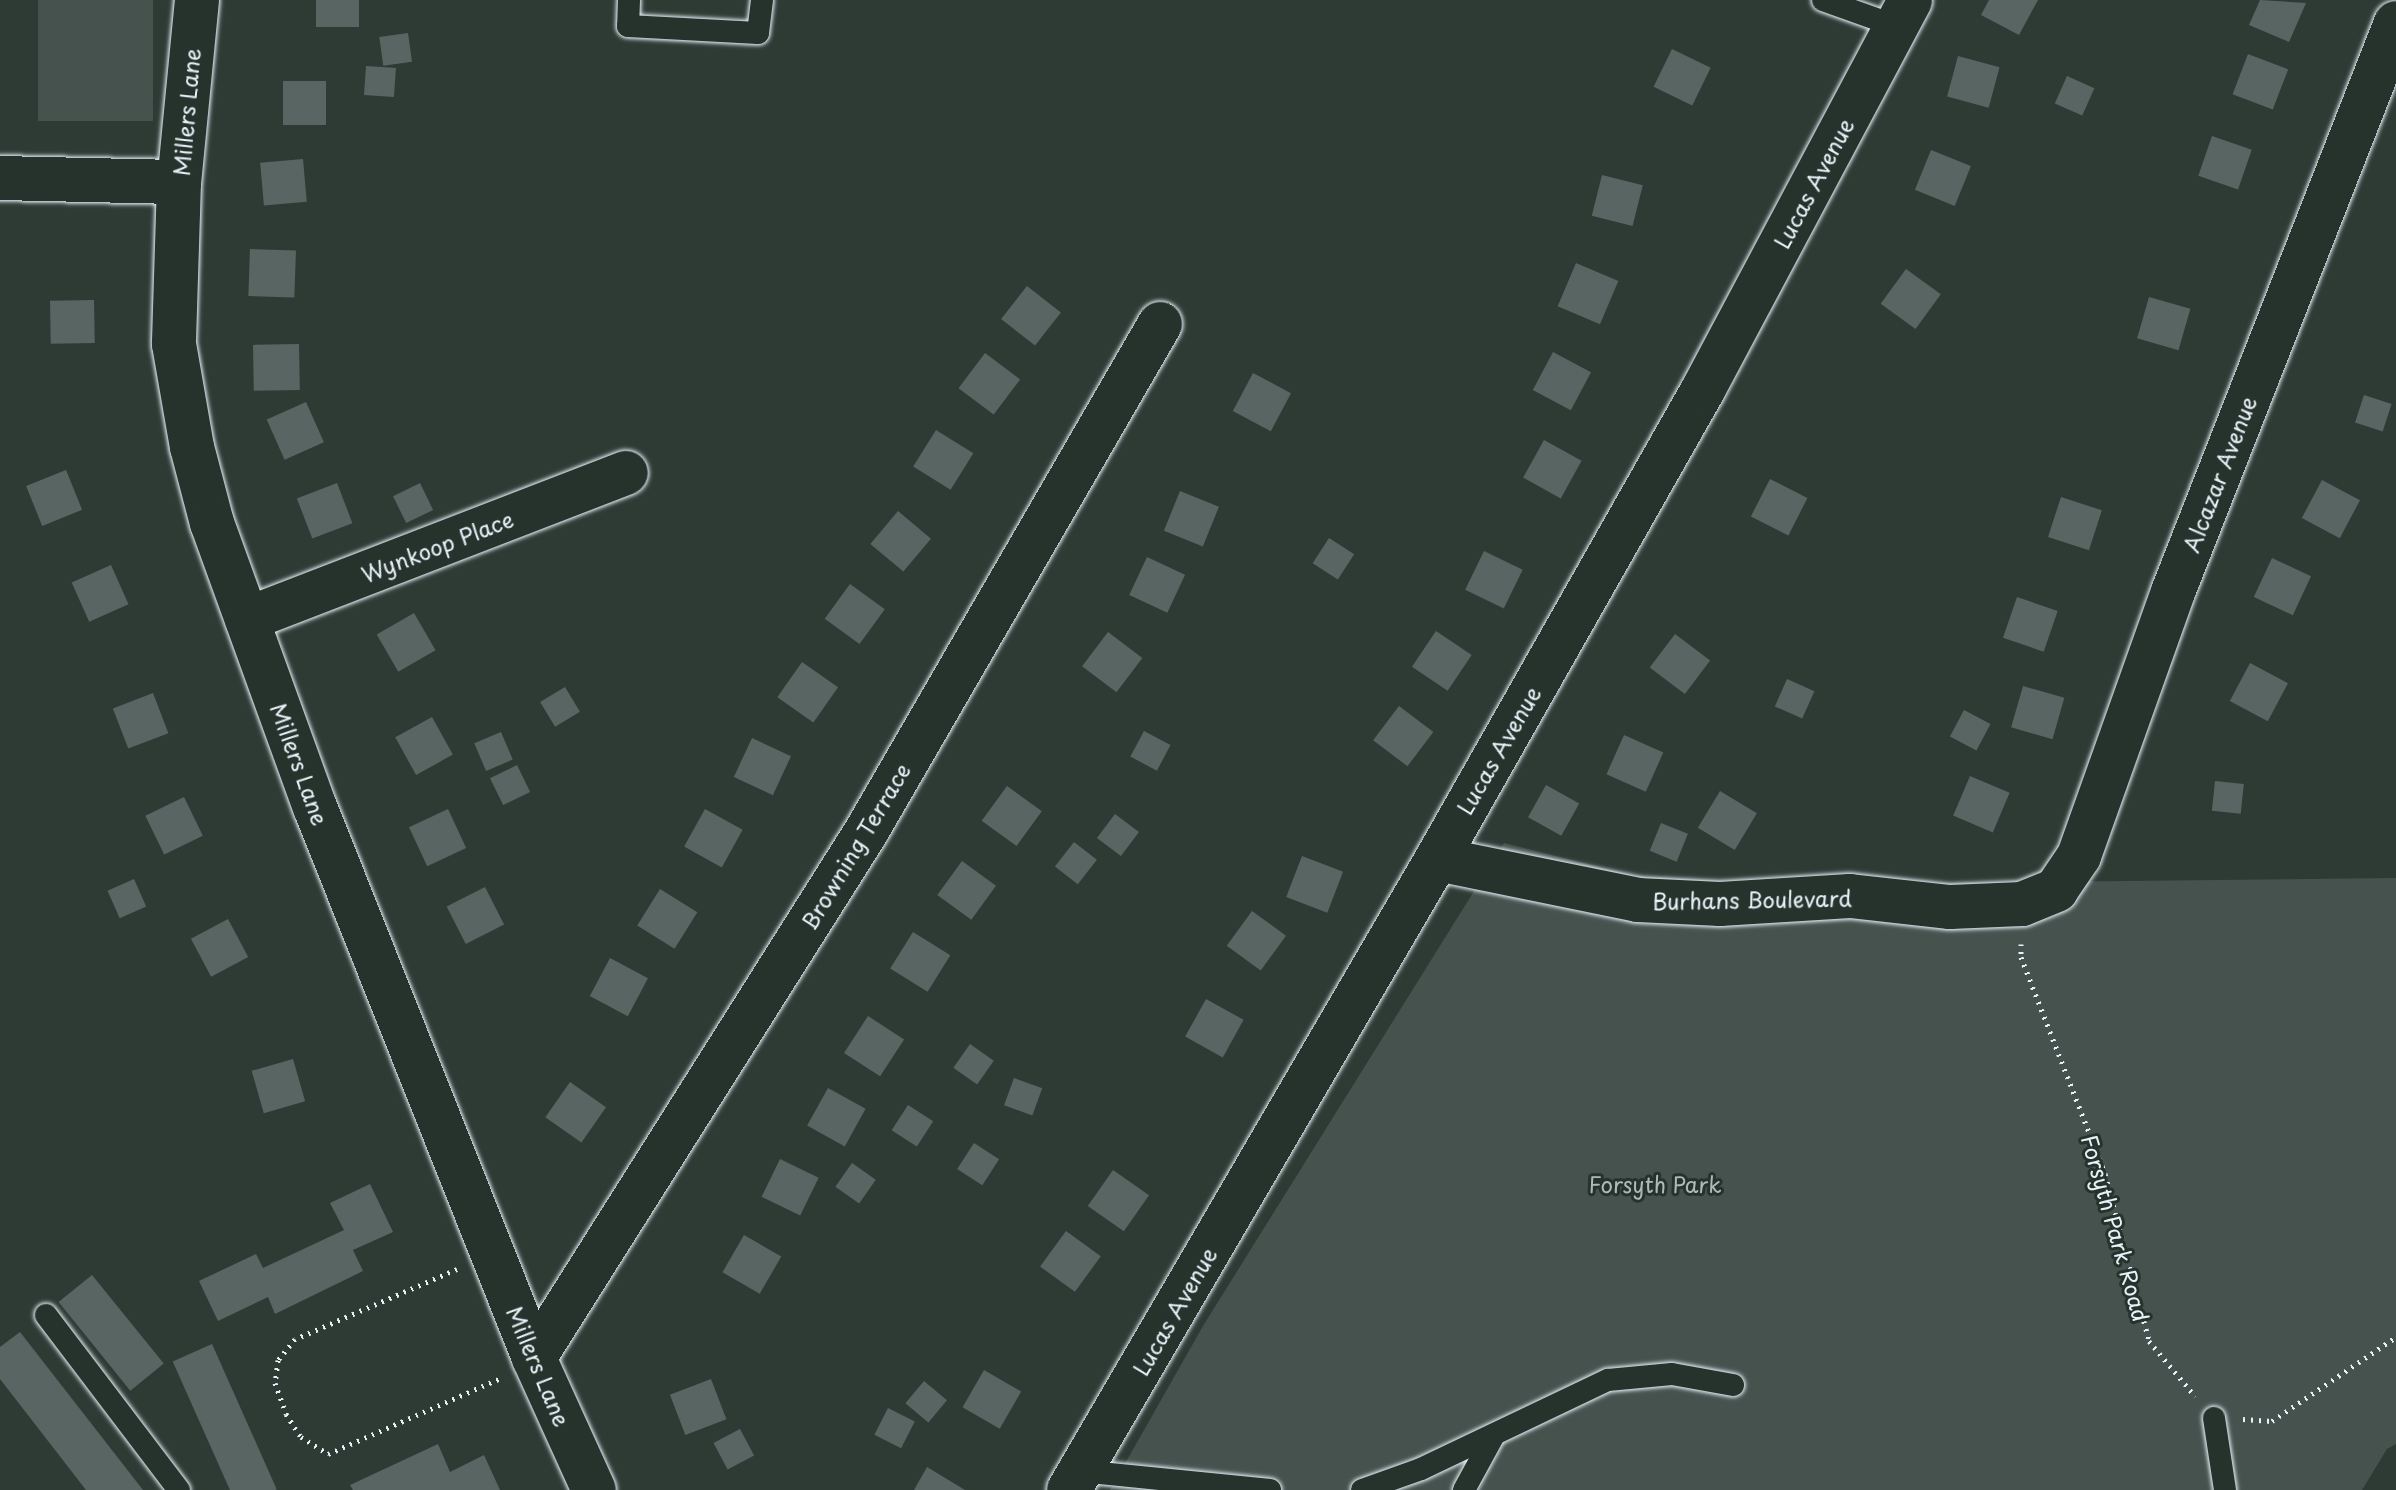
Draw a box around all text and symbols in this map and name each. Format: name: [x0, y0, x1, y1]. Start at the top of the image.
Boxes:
street label: Millers Lane: [167, 47, 205, 177]
street label: Lucas Avenue: [1768, 114, 1858, 252]
street label: Alcazar Avenue: [2177, 392, 2261, 556]
street label: Wynkoop Place: [357, 505, 517, 587]
street label: Lucas Avenue: [1451, 682, 1545, 818]
street label: Millers Lane: [266, 699, 334, 829]
street label: Browning Terrace: [795, 759, 915, 933]
street label: Burhans Boulevard: [1653, 884, 1851, 914]
street label: Forsyth Park Road: [2076, 1130, 2156, 1326]
park label: Forsyth Park: [1587, 1171, 1723, 1197]
street label: Lucas Avenue: [1127, 1243, 1221, 1379]
street label: Millers Lane: [502, 1302, 576, 1430]

